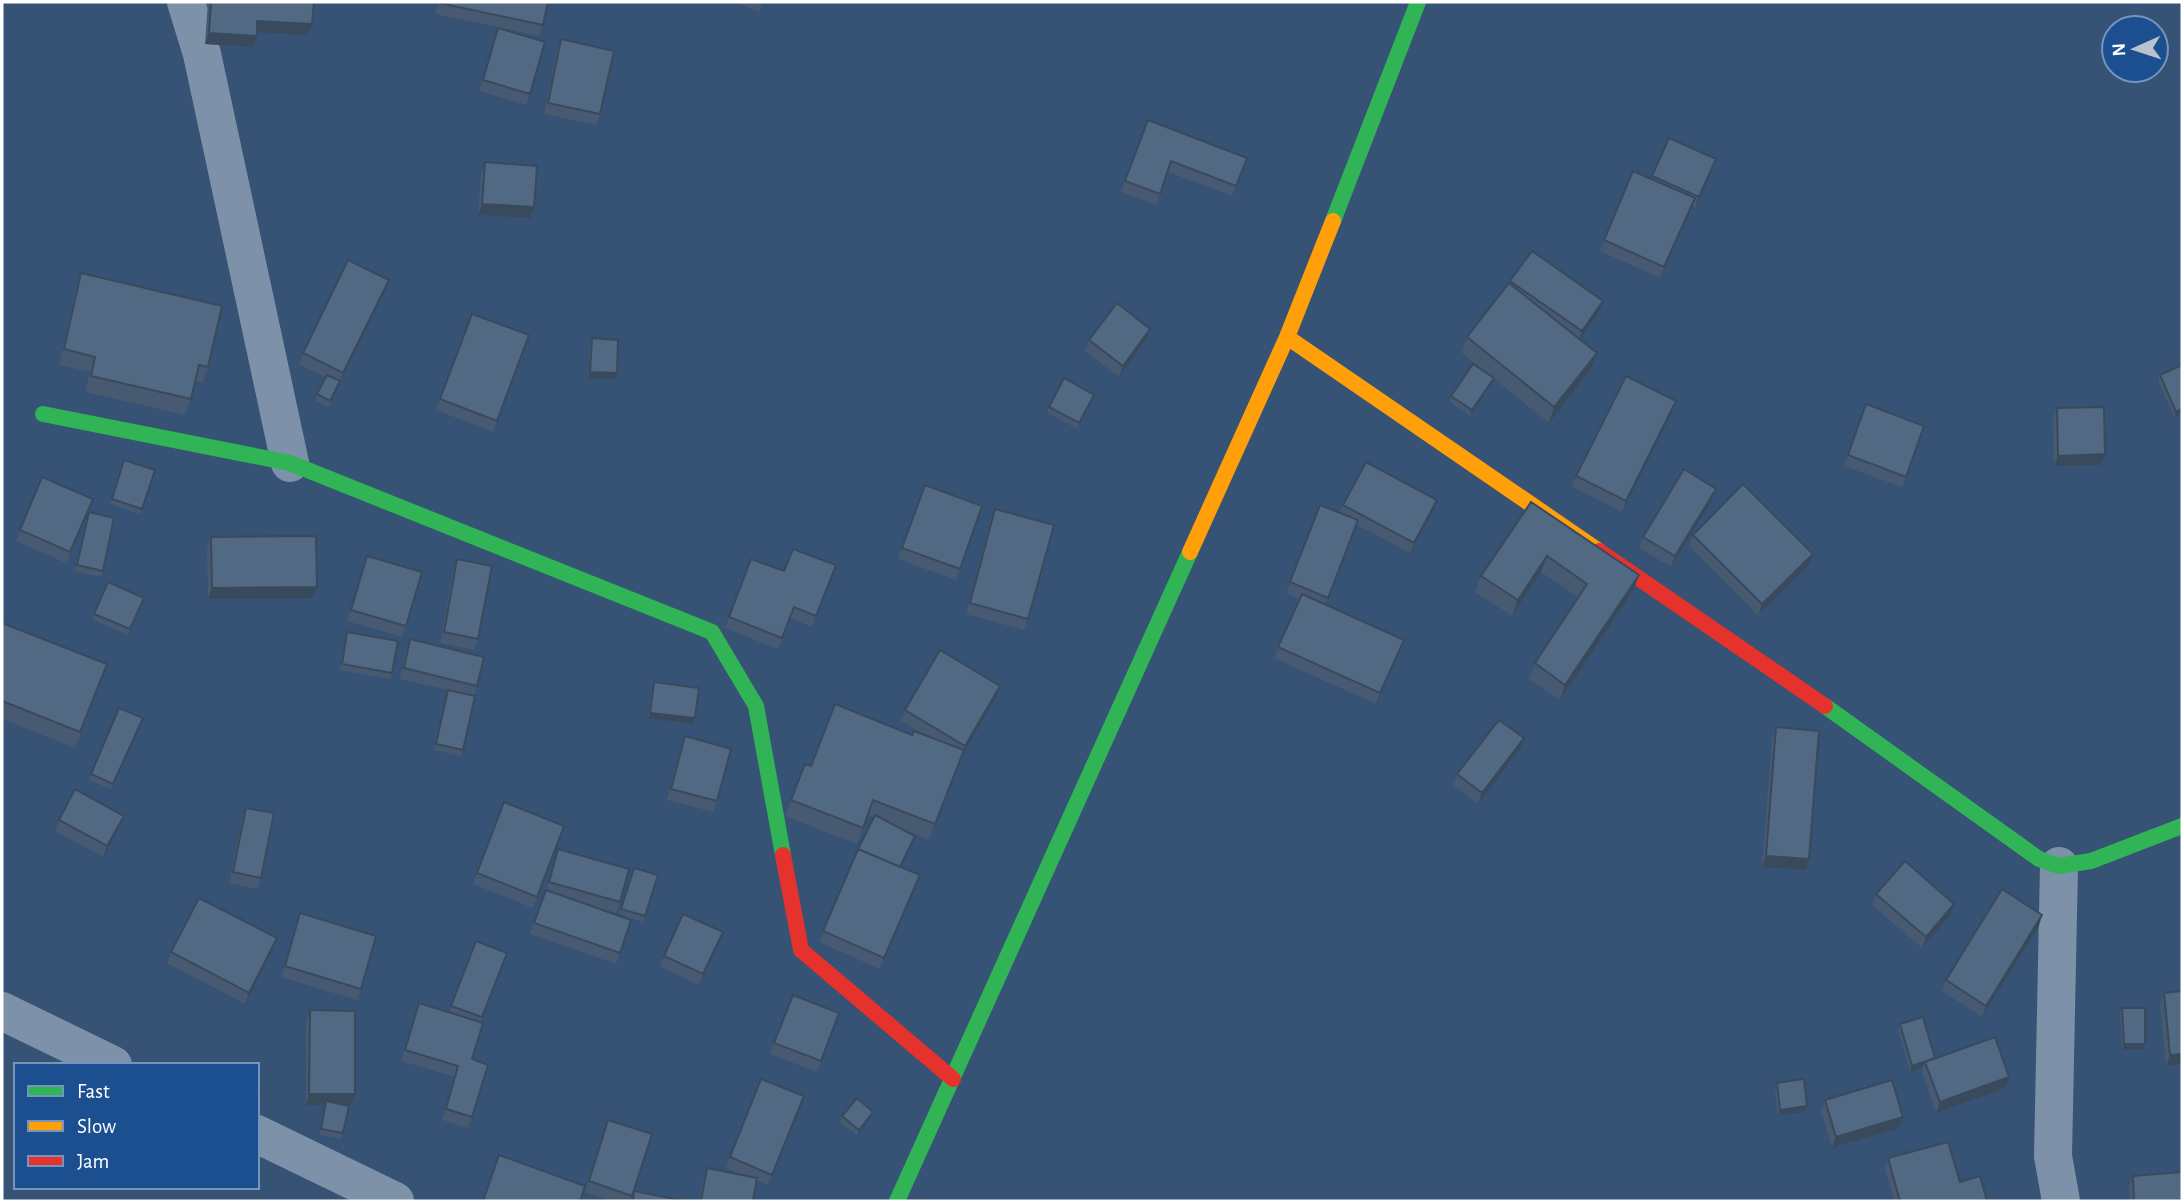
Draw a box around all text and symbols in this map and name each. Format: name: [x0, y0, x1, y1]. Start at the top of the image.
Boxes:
north arrow: [2100, 14, 2170, 84]
text: N: [2110, 43, 2129, 57]
legend: [14, 1063, 259, 1189]
text: Fast: [77, 1081, 110, 1102]
text: Slow: [77, 1116, 116, 1137]
text: Jam: [77, 1151, 109, 1172]

